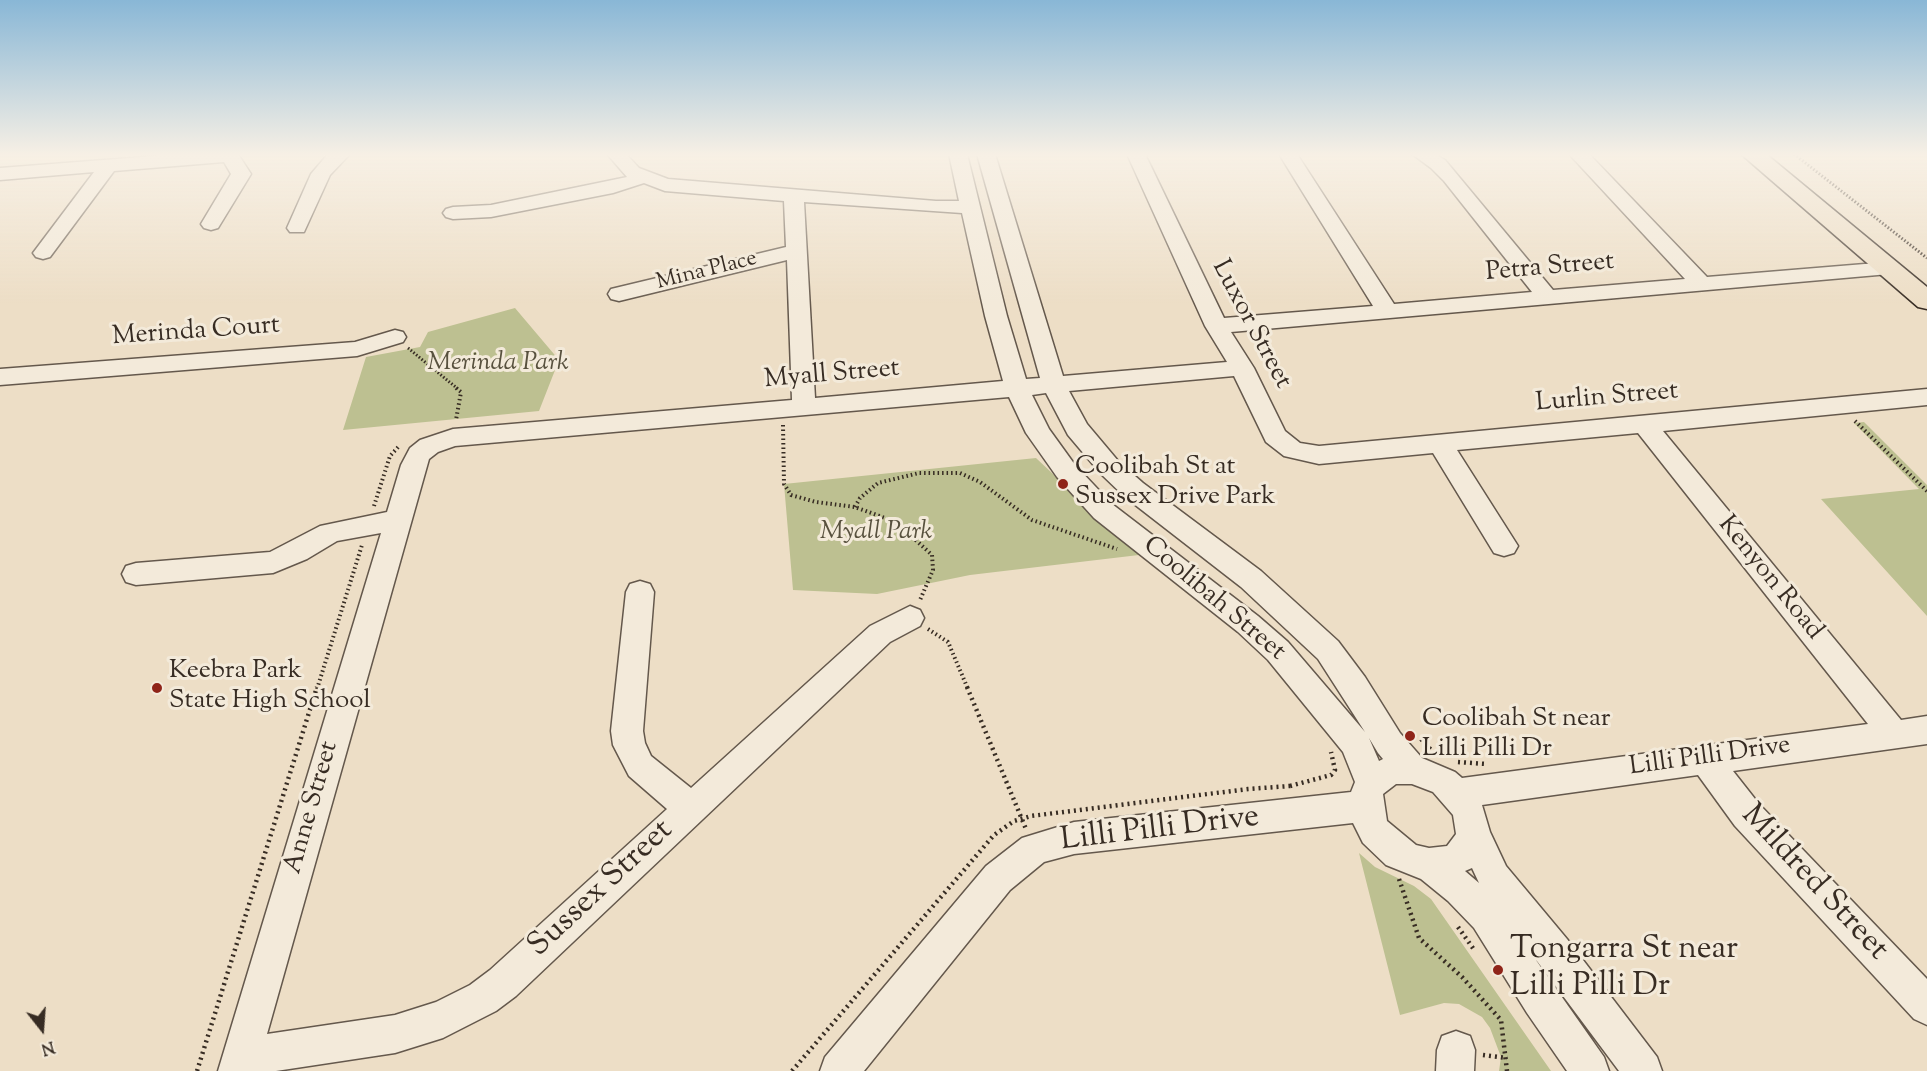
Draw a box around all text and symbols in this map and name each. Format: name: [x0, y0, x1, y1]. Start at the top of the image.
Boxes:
street label: Mina Place: [654, 247, 760, 297]
street label: Petra Street: [1484, 248, 1616, 290]
street label: Luxor Street: [1203, 255, 1297, 395]
street label: Merinda Court: [111, 312, 281, 354]
park label: Merinda Park: [427, 349, 569, 381]
street label: Myall Street: [763, 355, 901, 397]
street label: Lurlin Street: [1534, 377, 1680, 421]
place label: Coolibah St at Sussex Drive Park: [1075, 453, 1275, 514]
marker: Coolibah St at Sussex Drive Park: [1056, 477, 1070, 491]
street label: Kenyon Road: [1710, 511, 1828, 647]
park label: Myall Park: [820, 518, 932, 550]
street label: Coolibah Street: [1135, 531, 1291, 669]
place label: Keebra Park State High School: [169, 657, 371, 718]
marker: Keebra Park State High School: [150, 681, 164, 695]
place label: Coolibah St near Lilli Pilli Dr: [1422, 705, 1610, 766]
marker: Coolibah St near Lilli Pilli Dr: [1403, 729, 1417, 743]
street label: Lilli Pilli Drive: [1628, 731, 1792, 785]
street label: Anne Street: [279, 738, 347, 878]
street label: Mildred Street: [1731, 798, 1895, 970]
street label: Lilli Pilli Drive: [1059, 800, 1261, 862]
street label: Sussex Street: [522, 813, 682, 967]
place label: Tongarra St near Lilli Pilli Dr: [1510, 933, 1738, 1008]
marker: Tongarra St near Lilli Pilli Dr: [1491, 963, 1505, 977]
north arrow: [12, 999, 72, 1059]
text: N: [38, 1034, 57, 1060]

